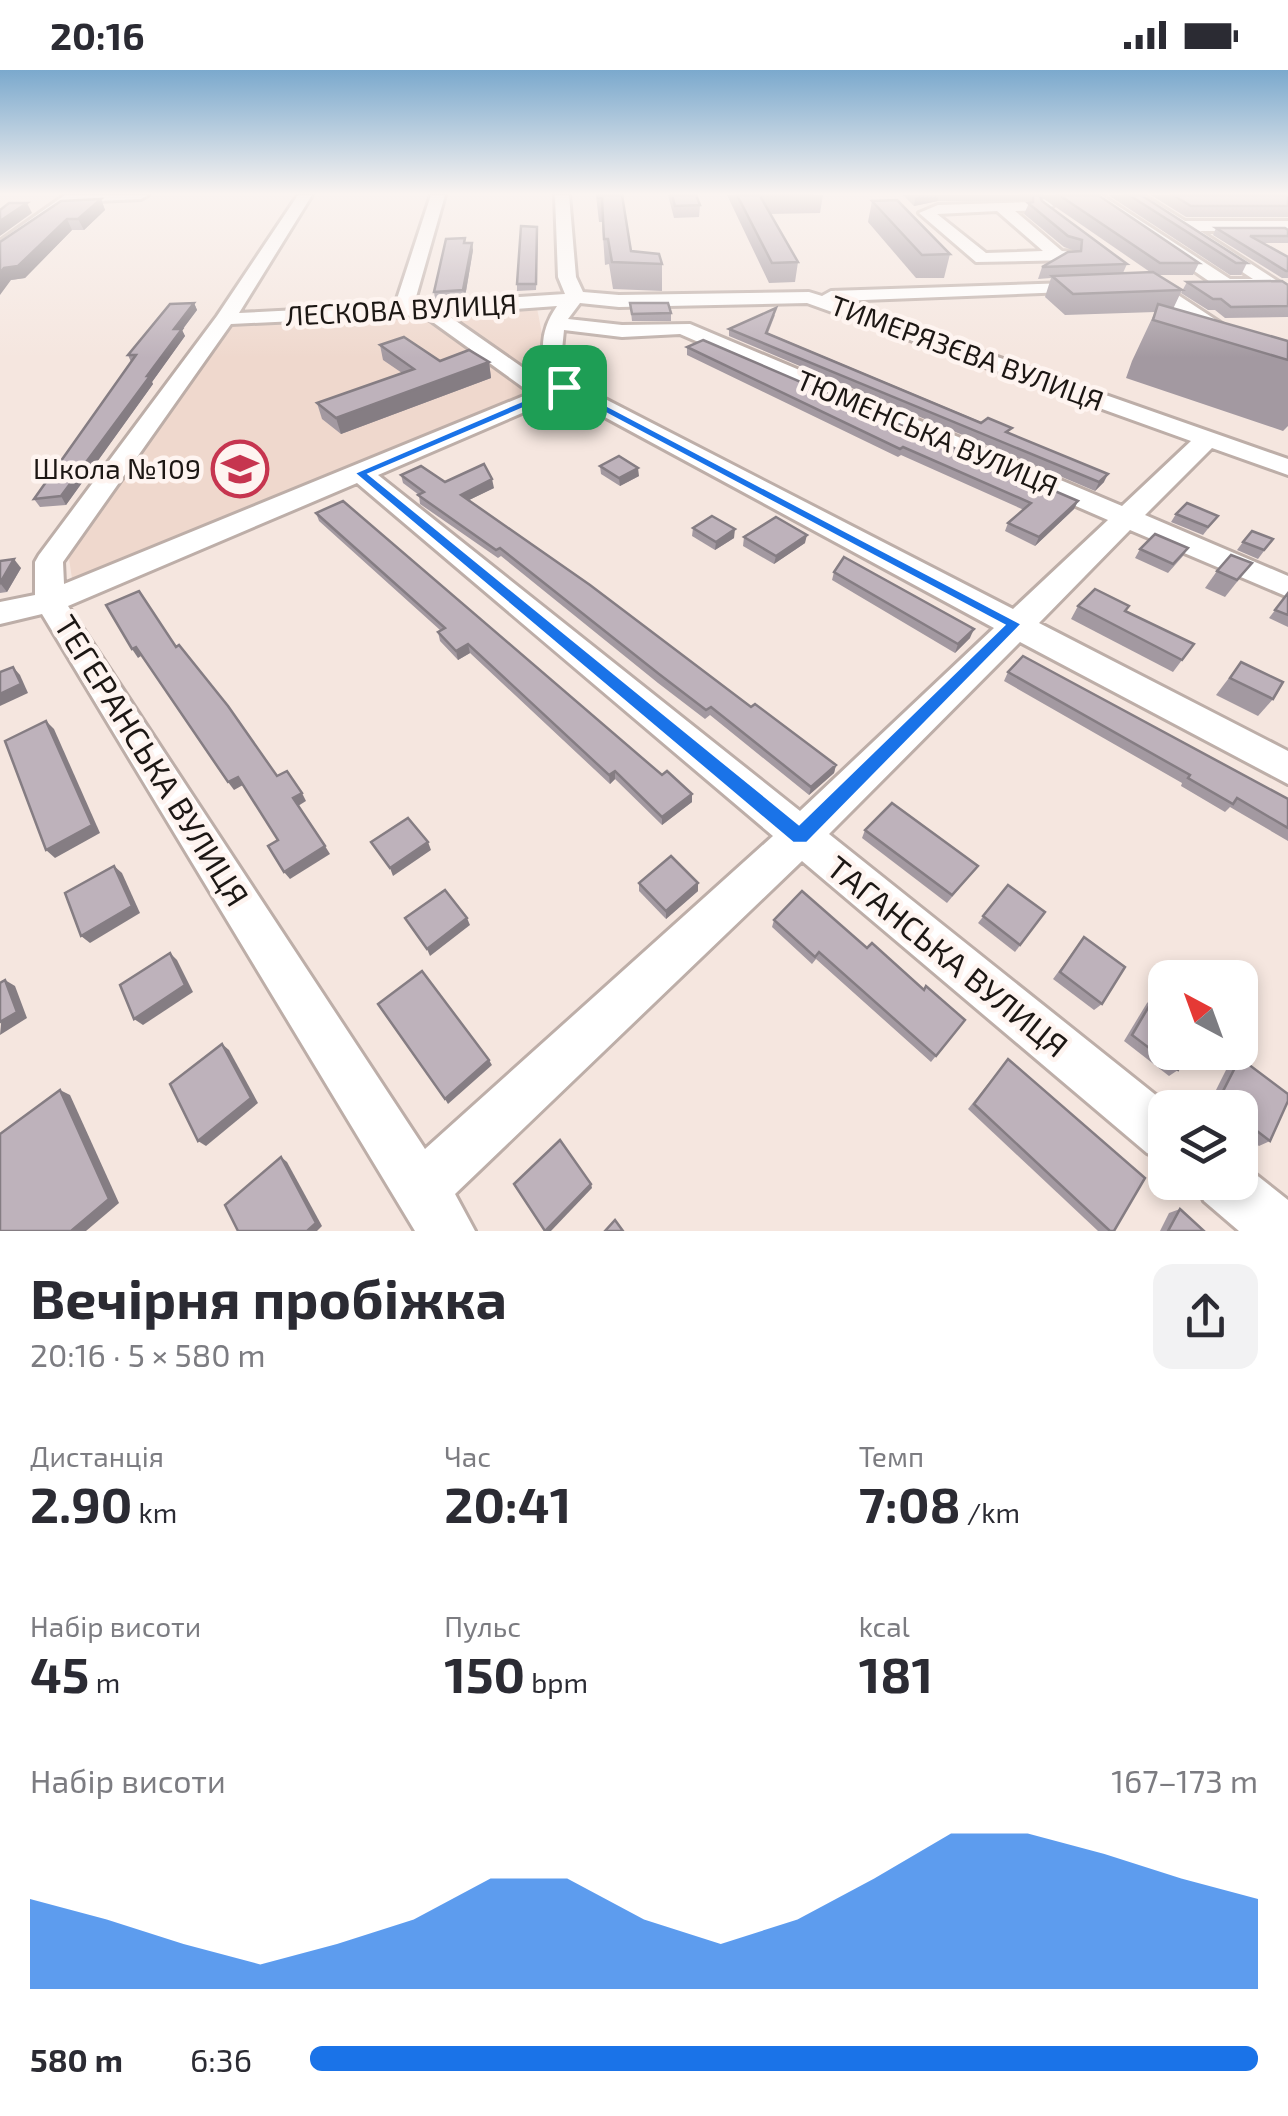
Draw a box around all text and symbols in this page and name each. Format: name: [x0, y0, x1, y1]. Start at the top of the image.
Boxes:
text: 20:16: [50, 12, 145, 58]
street label: ЛЕСКОВА ВУЛИЦЯ: [284, 286, 518, 332]
street label: ТИМЕРЯЗЄВА ВУЛИЦЯ: [826, 287, 1109, 417]
pin: [522, 345, 607, 430]
icon: arrive: [537, 360, 592, 415]
street label: ТЮМЕНСЬКА ВУЛИЦЯ: [792, 362, 1063, 502]
school or university icon: Школа №109: [210, 439, 270, 499]
place label: Школа №109: [33, 451, 201, 485]
street label: ТЕГЕРАНСЬКА ВУЛИЦЯ: [48, 607, 258, 912]
street label: ТАГАНСЬКА ВУЛИЦЯ: [820, 847, 1076, 1064]
north arrow: [1148, 960, 1258, 1070]
map controls: [1148, 960, 1258, 1200]
button: layers: [1148, 1090, 1258, 1200]
text: Вечірня пробіжка: [30, 1264, 507, 1330]
button: share: [1153, 1264, 1258, 1369]
text: 20:16 · 5 × 580 m: [30, 1335, 266, 1373]
text: Дистанція: [30, 1439, 164, 1473]
text: Час: [444, 1439, 491, 1473]
text: Темп: [859, 1439, 924, 1473]
text: 2.90: [30, 1473, 132, 1533]
text: 20:41: [444, 1473, 571, 1533]
text: 7:08: [859, 1473, 961, 1533]
text: km: [132, 1495, 177, 1529]
text: /km: [961, 1495, 1020, 1529]
text: Набір висоти: [30, 1609, 201, 1643]
text: Пульс: [444, 1609, 521, 1643]
text: kcal: [859, 1609, 910, 1643]
text: 45: [30, 1643, 89, 1703]
text: 150: [444, 1643, 525, 1703]
text: 181: [859, 1643, 933, 1703]
text: m: [89, 1665, 120, 1699]
text: bpm: [525, 1665, 588, 1699]
text: Набір висоти: [30, 1761, 226, 1799]
text: 167–173 m: [1111, 1761, 1258, 1799]
text: 580 m: [30, 2040, 123, 2078]
text: 6:36: [190, 2040, 252, 2078]

